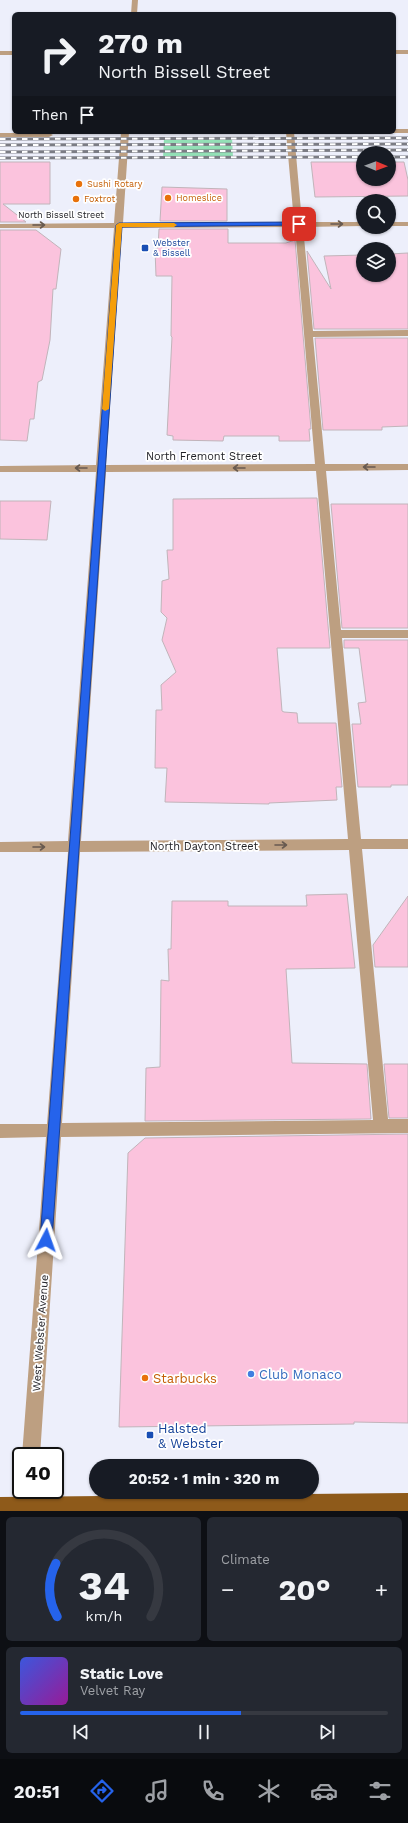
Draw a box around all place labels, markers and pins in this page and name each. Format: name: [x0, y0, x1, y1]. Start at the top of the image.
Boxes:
marker: Sushi Rotary: [74, 179, 84, 189]
place label: Sushi Rotary: [87, 179, 143, 189]
marker: Homeslice: [163, 193, 173, 203]
place label: Homeslice: [176, 193, 222, 203]
marker: Foxtrot: [71, 194, 81, 204]
place label: Foxtrot: [84, 194, 116, 204]
pin: [282, 207, 316, 241]
place label: Webster & Bissell: [153, 238, 190, 258]
marker: Webster & Bissell: [140, 243, 150, 253]
place label: Club Monaco: [259, 1367, 342, 1382]
marker: Club Monaco: [246, 1369, 256, 1379]
place label: Starbucks: [153, 1371, 217, 1386]
marker: Starbucks: [140, 1373, 150, 1383]
place label: Halsted & Webster: [158, 1421, 223, 1451]
marker: Halsted & Webster: [145, 1430, 155, 1440]

